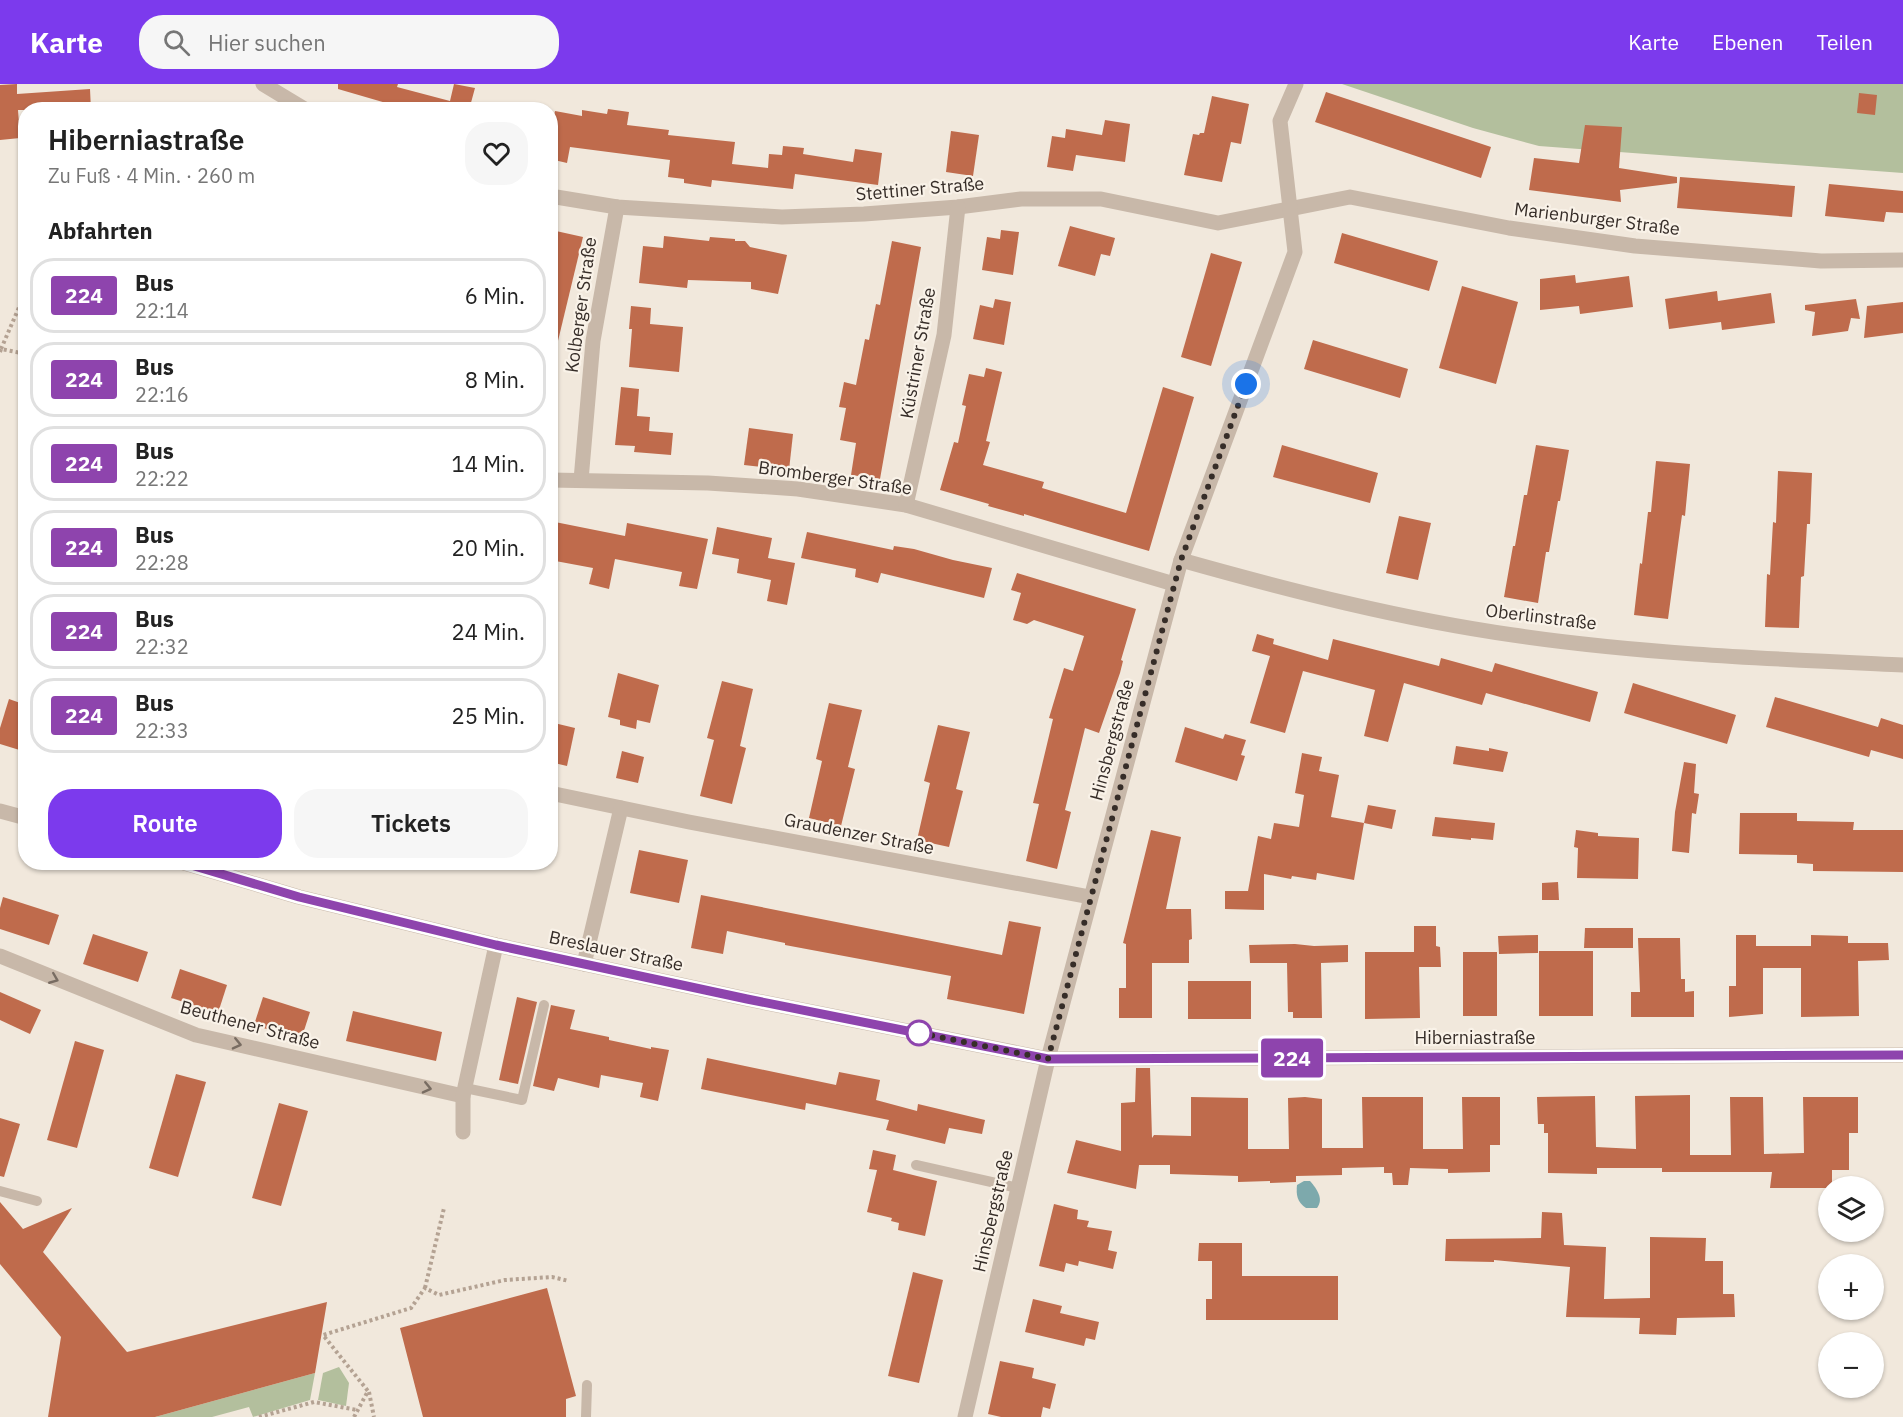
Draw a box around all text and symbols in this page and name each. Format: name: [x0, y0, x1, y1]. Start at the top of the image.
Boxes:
search box: [139, 15, 559, 69]
text: Karte: [30, 24, 103, 61]
icon: search: [160, 26, 193, 59]
text: Hier suchen: [208, 28, 326, 57]
text: Karte: [1628, 28, 1679, 56]
text: Ebenen: [1712, 28, 1783, 56]
text: Teilen: [1816, 28, 1873, 56]
text: Hiberniastraße: [48, 121, 244, 158]
button: heart: [465, 122, 528, 185]
text: Zu Fuß · 4 Min. · 260 m: [48, 162, 255, 189]
street label: Stettiner Straße: [855, 171, 985, 206]
street label: Marienburger Straße: [1513, 197, 1681, 240]
text: Abfahrten: [48, 216, 153, 245]
street label: Kolberger Straße: [560, 235, 601, 374]
text: Bus: [135, 268, 174, 297]
text: 224: [65, 281, 103, 309]
text: 6 Min.: [465, 281, 525, 310]
street label: Küstriner Straße: [895, 285, 940, 420]
text: 22:14: [135, 297, 189, 324]
text: Bus: [135, 352, 174, 381]
text: 224: [65, 365, 103, 393]
text: 8 Min.: [465, 365, 525, 394]
your location: [1231, 369, 1261, 399]
text: 22:16: [135, 381, 189, 408]
text: Bus: [135, 436, 174, 465]
text: 224: [65, 449, 103, 477]
text: 14 Min.: [452, 449, 525, 478]
street label: Bromberger Straße: [757, 455, 914, 500]
text: 22:22: [135, 465, 189, 492]
text: Bus: [135, 520, 174, 549]
text: 224: [65, 533, 103, 561]
text: 20 Min.: [452, 533, 525, 562]
text: 22:28: [135, 549, 189, 576]
street label: Oberlinstraße: [1484, 598, 1598, 635]
text: Bus: [135, 604, 174, 633]
text: 224: [65, 617, 103, 645]
text: 24 Min.: [452, 617, 525, 646]
text: 22:32: [135, 633, 189, 660]
street label: Hinsbergstraße: [1084, 677, 1139, 803]
text: Bus: [135, 688, 174, 717]
text: 224: [65, 701, 103, 729]
text: 25 Min.: [452, 701, 525, 730]
text: 22:33: [135, 717, 189, 744]
button: Route: [48, 789, 282, 858]
button: Tickets: [294, 789, 528, 858]
street label: Graudenzer Straße: [782, 808, 936, 859]
street label: Breslauer Straße: [547, 925, 685, 976]
one-way arrow: [48, 972, 59, 984]
street label: Beuthener Straße: [178, 995, 323, 1054]
unlabelled marker: [906, 1020, 932, 1046]
street label: Hiberniastraße: [1415, 1026, 1536, 1049]
one-way arrow: [232, 1037, 242, 1050]
line badge: 224: [1258, 1038, 1326, 1078]
text: 224: [1273, 1044, 1311, 1072]
one-way arrow: [422, 1080, 432, 1093]
street label: Hinsbergstraße: [967, 1147, 1018, 1274]
map controls: [1818, 1176, 1884, 1398]
button: layers: [1818, 1176, 1884, 1242]
button: +: [1818, 1254, 1884, 1320]
button: −: [1818, 1332, 1884, 1398]

